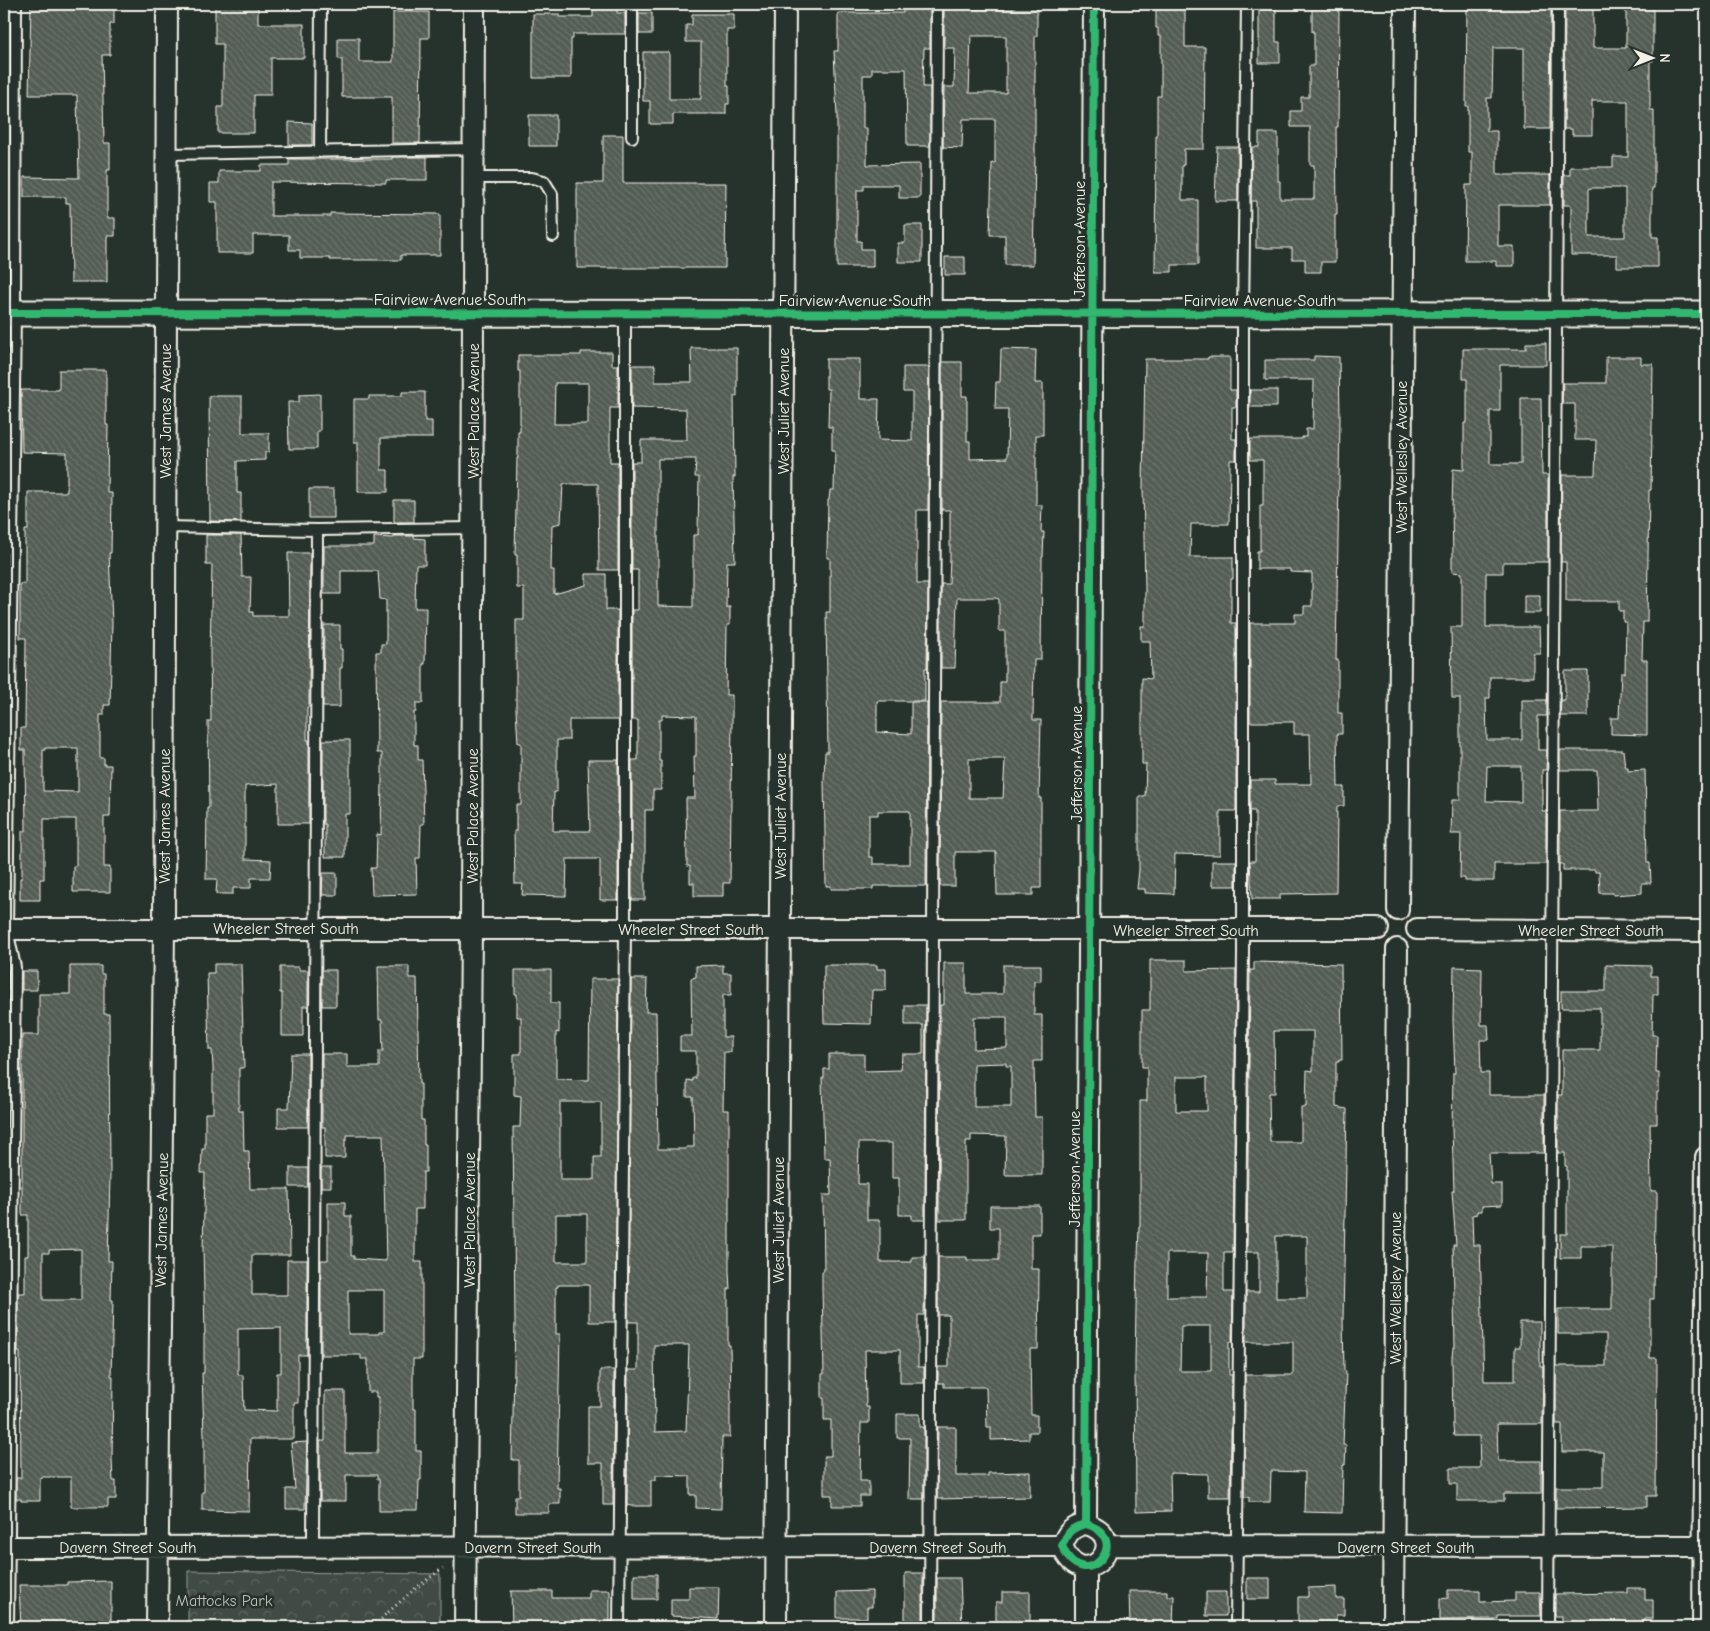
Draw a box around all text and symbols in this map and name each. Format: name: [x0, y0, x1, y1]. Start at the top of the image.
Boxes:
north arrow: [1628, 32, 1678, 82]
text: N: [1656, 53, 1673, 63]
street label: Jefferson Avenue: [1071, 181, 1089, 297]
street label: Fairview Avenue South: [374, 291, 526, 309]
street label: Fairview Avenue South: [779, 292, 931, 310]
street label: Fairview Avenue South: [1184, 292, 1336, 310]
street label: West Palace Avenue: [465, 343, 483, 479]
street label: West James Avenue: [157, 344, 175, 478]
street label: West Juliet Avenue: [775, 348, 793, 474]
street label: West Wellesley Avenue: [1393, 381, 1411, 533]
street label: Jefferson Avenue: [1068, 706, 1086, 822]
street label: West Palace Avenue: [464, 748, 482, 884]
street label: West James Avenue: [156, 749, 174, 883]
street label: West Juliet Avenue: [772, 753, 790, 879]
street label: Wheeler Street South: [213, 920, 359, 938]
street label: Wheeler Street South: [618, 921, 764, 939]
street label: Wheeler Street South: [1113, 922, 1259, 940]
street label: Wheeler Street South: [1518, 922, 1664, 940]
street label: Jefferson Avenue: [1066, 1111, 1084, 1227]
street label: West James Avenue: [152, 1152, 172, 1288]
street label: West Palace Avenue: [461, 1152, 479, 1288]
street label: West Juliet Avenue: [770, 1157, 788, 1283]
street label: West Wellesley Avenue: [1387, 1212, 1405, 1364]
street label: Davern Street South: [59, 1539, 197, 1557]
street label: Davern Street South: [464, 1539, 602, 1557]
street label: Davern Street South: [869, 1539, 1007, 1557]
street label: Davern Street South: [1337, 1539, 1475, 1557]
park label: Mattocks Park: [176, 1592, 273, 1610]

